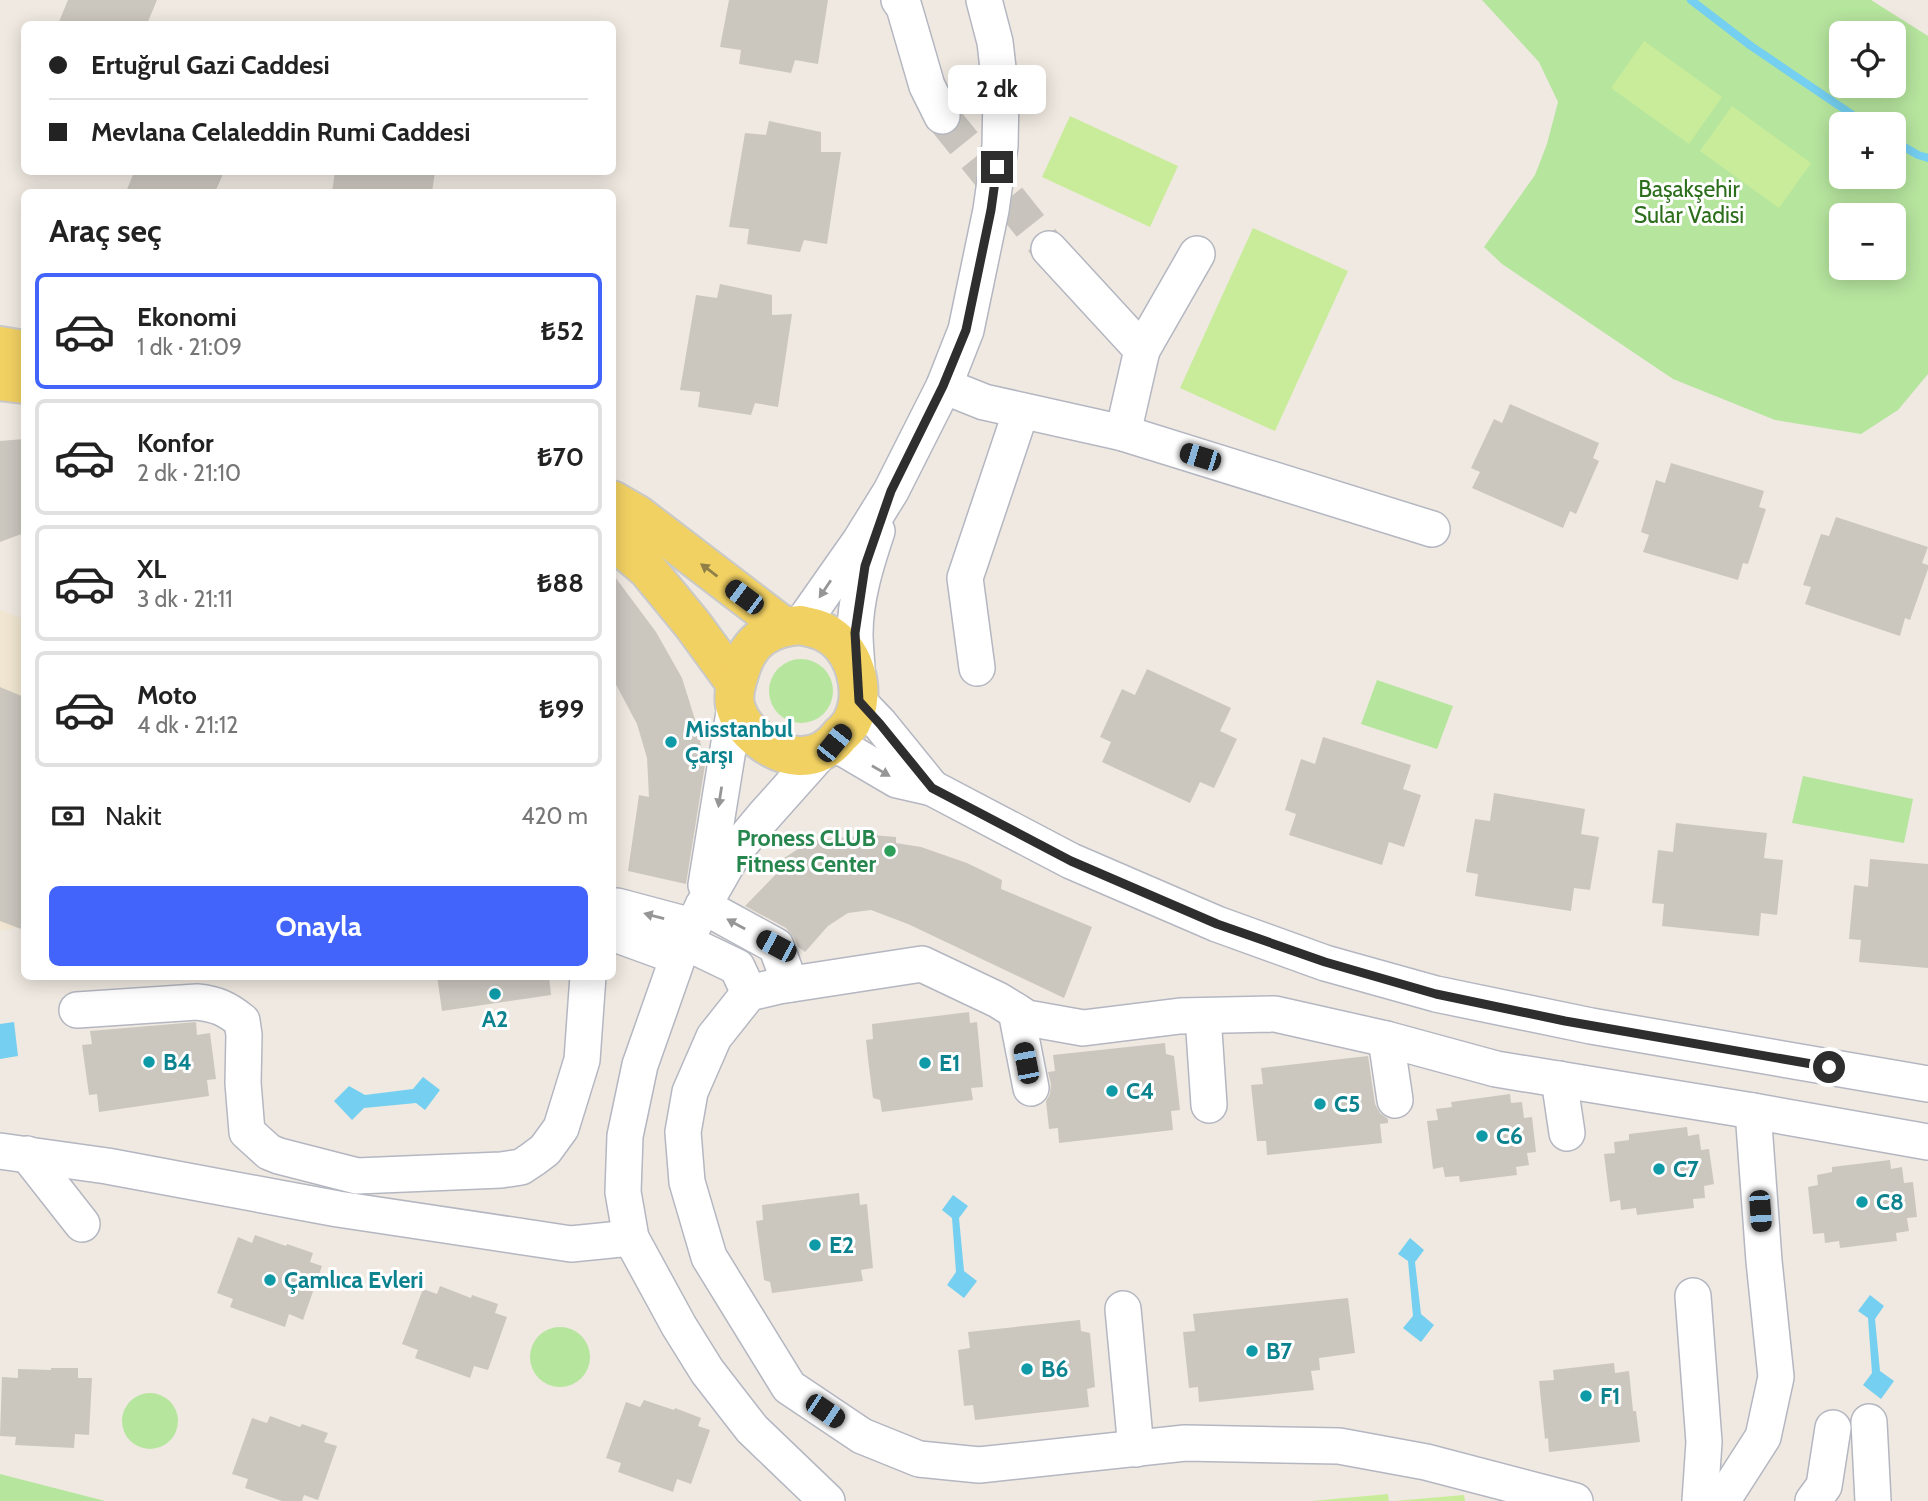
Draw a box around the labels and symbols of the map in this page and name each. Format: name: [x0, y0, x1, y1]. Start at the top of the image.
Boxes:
callout: 2 dk: [948, 66, 1046, 114]
route end: [981, 151, 1013, 183]
park label: Başakşehir Sular Vadisi: [1634, 175, 1744, 229]
car: [1177, 441, 1224, 473]
one-way arrow: [699, 563, 718, 577]
car: [721, 576, 768, 618]
one-way arrow: [819, 579, 832, 599]
place label: Misstanbul Çarşı: [685, 715, 793, 769]
car: [813, 720, 856, 766]
marker: Misstanbul Çarşı: [663, 734, 679, 750]
one-way arrow: [871, 764, 890, 777]
one-way arrow: [714, 786, 725, 808]
place label: Proness CLUB Fitness Center: [736, 824, 876, 878]
marker: Proness CLUB Fitness Center: [882, 843, 898, 859]
one-way arrow: [643, 910, 665, 921]
one-way arrow: [726, 918, 745, 930]
car: [753, 927, 800, 965]
marker: A2: [487, 986, 503, 1002]
place label: A2: [482, 1005, 508, 1033]
car: [1012, 1040, 1041, 1086]
place label: B4: [163, 1048, 192, 1076]
place label: E1: [939, 1049, 961, 1077]
route start: [1813, 1051, 1845, 1083]
marker: B4: [141, 1054, 157, 1070]
marker: E1: [917, 1055, 933, 1071]
place label: C4: [1126, 1077, 1154, 1105]
marker: C4: [1104, 1083, 1120, 1099]
place label: C5: [1334, 1090, 1360, 1118]
marker: C5: [1312, 1096, 1328, 1112]
place label: C6: [1496, 1122, 1523, 1150]
marker: C6: [1474, 1128, 1490, 1144]
place label: C7: [1673, 1155, 1699, 1183]
marker: C7: [1651, 1161, 1667, 1177]
place label: C8: [1876, 1188, 1904, 1216]
car: [1749, 1189, 1772, 1233]
marker: C8: [1854, 1194, 1870, 1210]
place label: E2: [829, 1231, 854, 1259]
marker: E2: [807, 1237, 823, 1253]
place label: Çamlıca Evleri: [284, 1266, 423, 1294]
marker: Çamlıca Evleri: [262, 1272, 278, 1288]
place label: B7: [1266, 1337, 1292, 1365]
marker: B7: [1244, 1343, 1260, 1359]
place label: B6: [1041, 1355, 1068, 1383]
marker: B6: [1019, 1361, 1035, 1377]
place label: F1: [1600, 1382, 1621, 1410]
marker: F1: [1578, 1388, 1594, 1404]
car: [802, 1391, 849, 1431]

